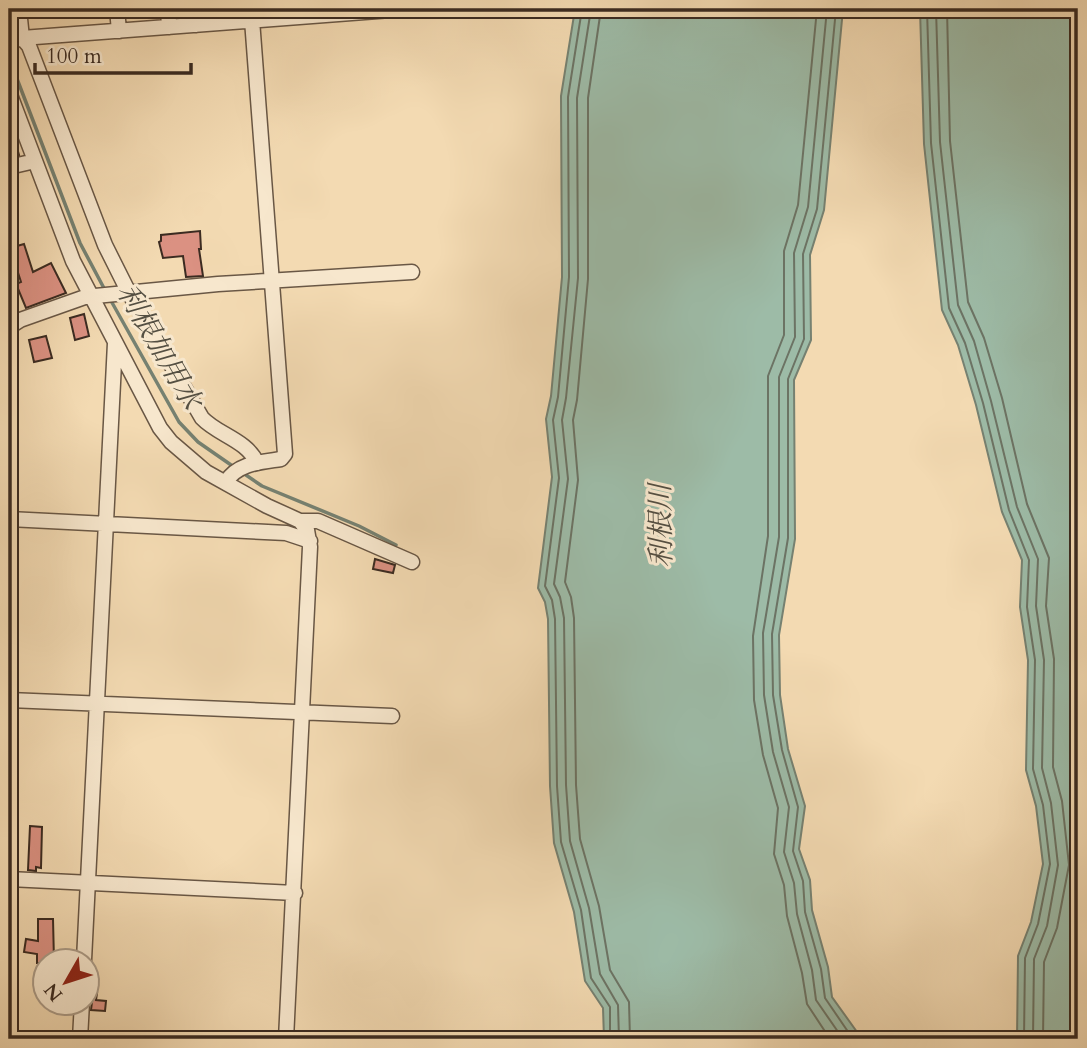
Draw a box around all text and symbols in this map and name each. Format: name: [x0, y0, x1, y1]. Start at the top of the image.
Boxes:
scale bar: [35, 32, 191, 76]
text: 100 m: [46, 42, 102, 71]
water label: 利根加用水: [108, 276, 212, 419]
water label: 利根川: [641, 481, 681, 568]
north arrow: [32, 946, 102, 1016]
text: N: [38, 977, 69, 1007]

